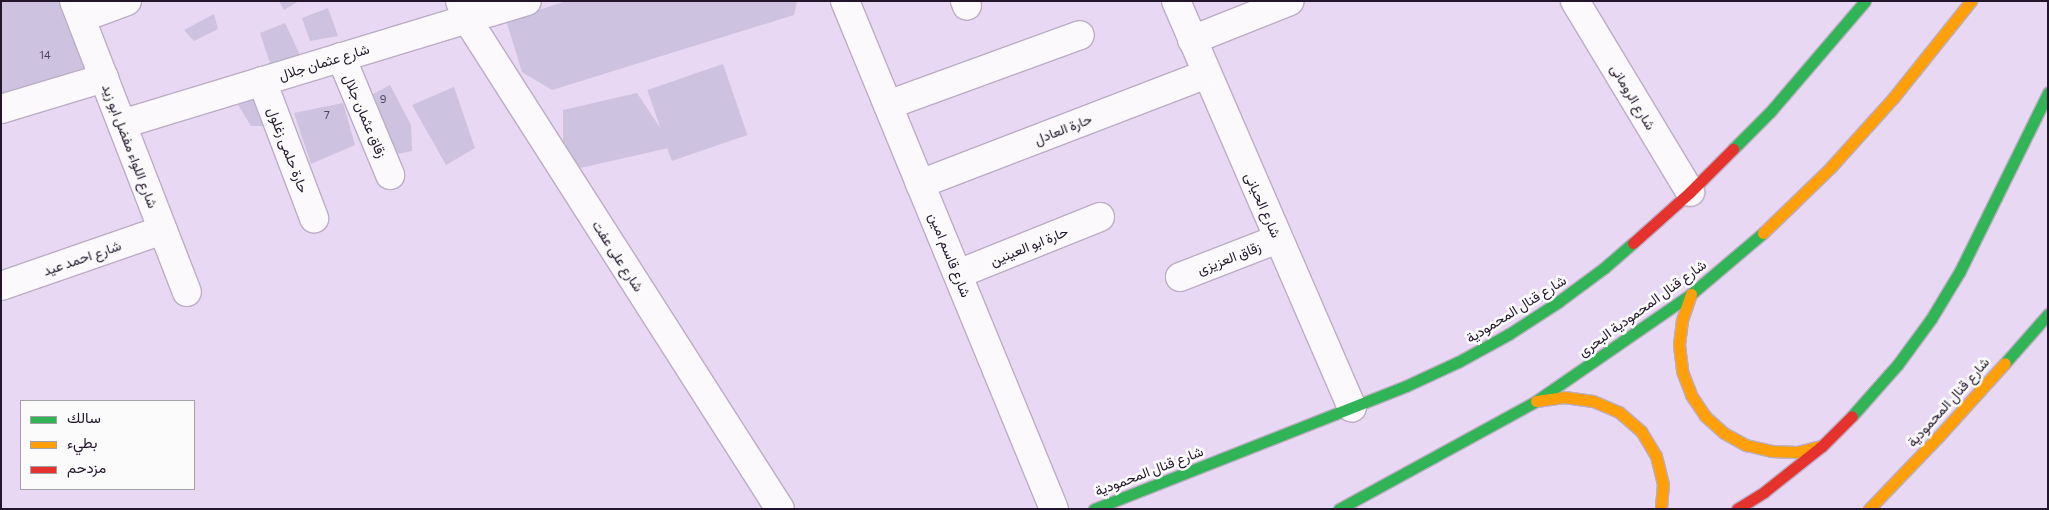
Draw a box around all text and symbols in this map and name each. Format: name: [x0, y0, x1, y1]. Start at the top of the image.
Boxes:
street label: شارع عثمان جلال: [277, 40, 371, 84]
house number: 14: [39, 48, 51, 62]
street label: شارع الرومانى: [1607, 61, 1659, 133]
street label: زقاق عثمان جلال: [340, 72, 390, 160]
street label: شارع اللواء مفضل ابو زيد: [99, 81, 161, 211]
house number: 9: [380, 92, 386, 106]
street label: حارة حلمى زغلول: [264, 105, 312, 195]
house number: 7: [324, 108, 330, 122]
street label: حارة العادل: [1032, 110, 1094, 148]
street label: شارع الحيانى: [1241, 170, 1285, 240]
street label: شارع قاسم امين: [925, 210, 975, 300]
street label: شارع على عفت: [589, 217, 647, 295]
street label: حارة ابو العينين: [987, 223, 1071, 269]
street label: شارع احمد عيد: [41, 237, 123, 279]
street label: زقاق العزيزى: [1195, 238, 1263, 278]
street label: شارع قنال المحمودية البحرى: [1575, 256, 1709, 360]
street label: شارع قنال المحمودية: [1463, 271, 1569, 347]
street label: شارع قنال المحمودية: [1903, 354, 1993, 450]
legend: [20, 400, 195, 490]
text: سالك: [67, 408, 101, 426]
text: بطيء: [67, 433, 97, 451]
street label: شارع قنال المحمودية: [1092, 443, 1206, 499]
text: مزدحم: [67, 458, 106, 476]

